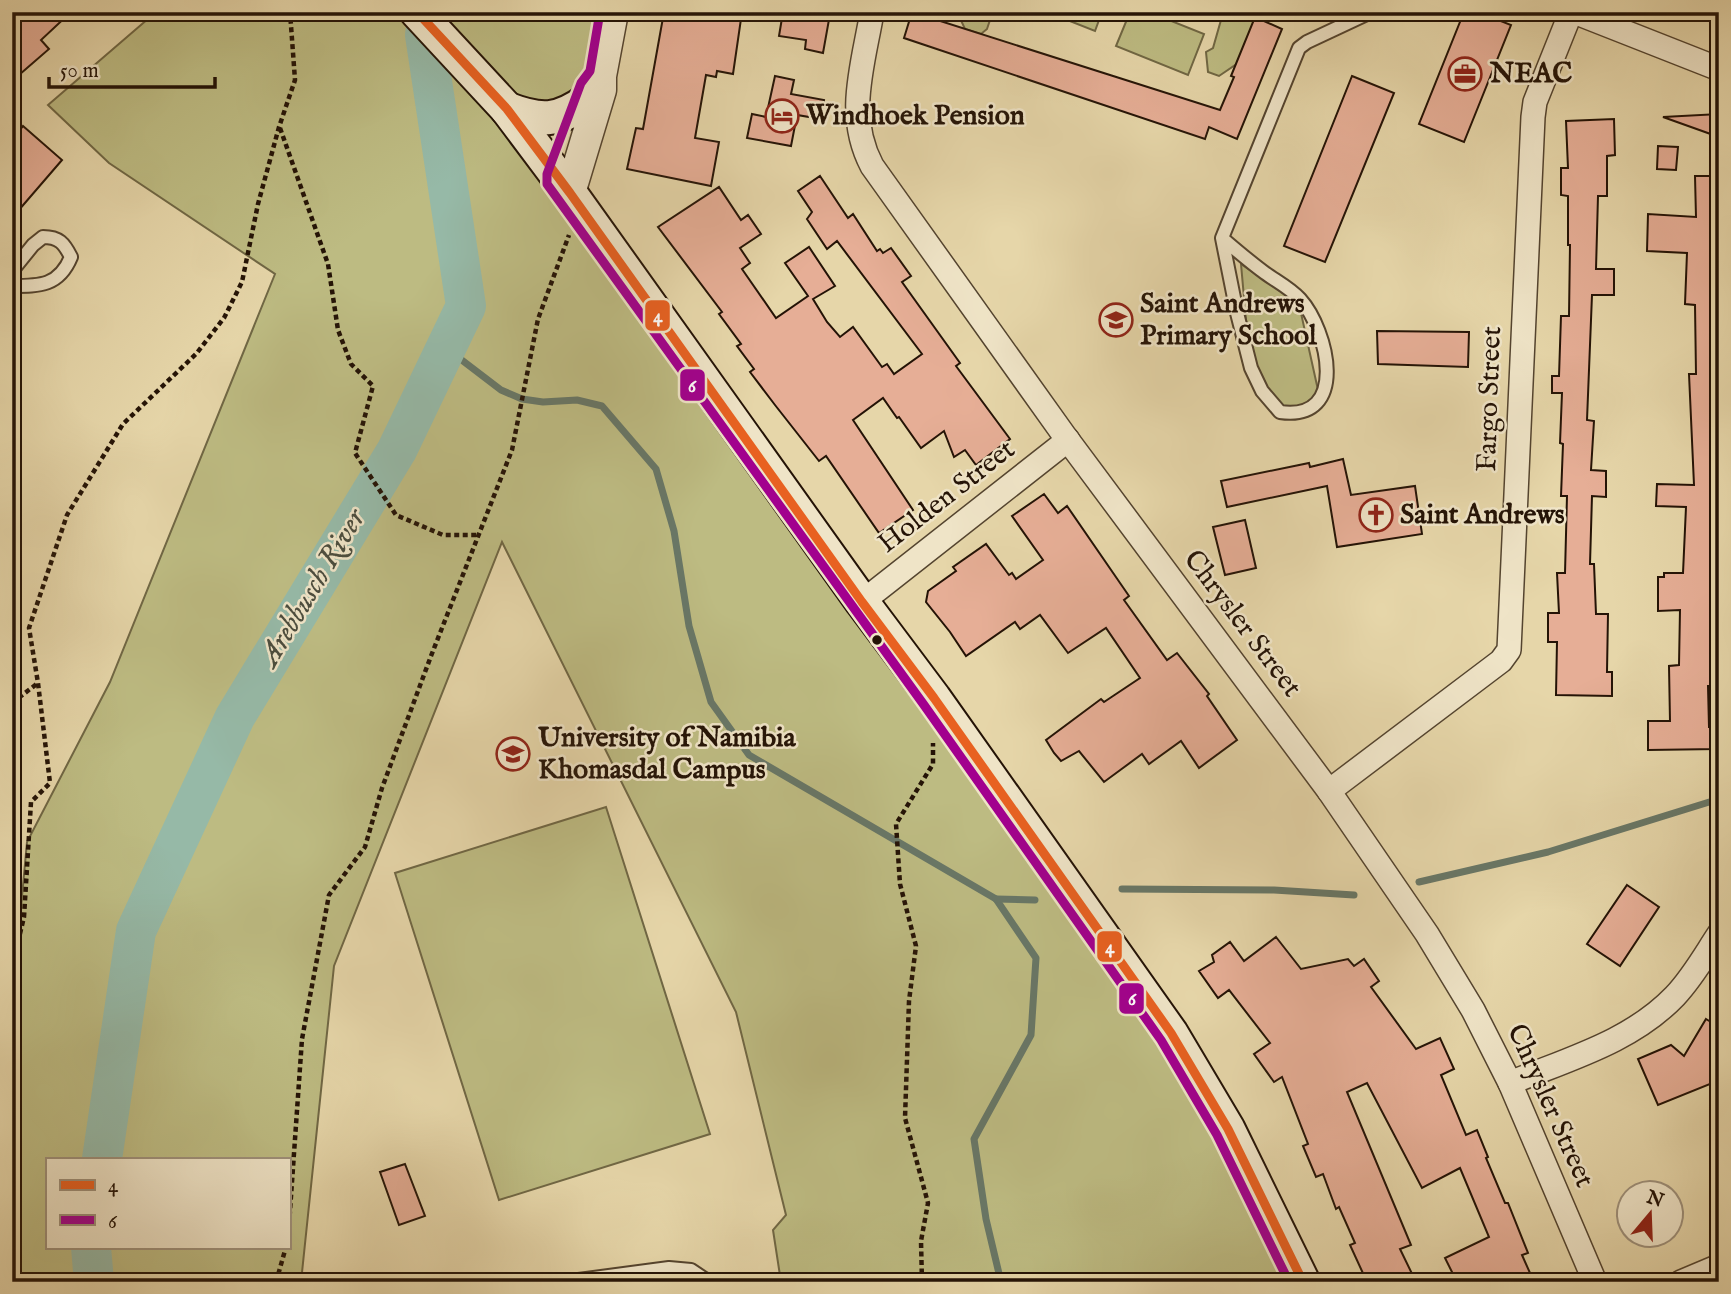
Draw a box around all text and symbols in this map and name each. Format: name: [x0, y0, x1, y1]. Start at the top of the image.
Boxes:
scale bar: [49, 46, 215, 90]
office icon: NEAC: [1446, 55, 1484, 93]
place label: NEAC: [1489, 57, 1572, 92]
text: 50 m: [60, 58, 99, 85]
hotel icon: Windhoek Pension: [763, 97, 801, 135]
place label: Windhoek Pension: [805, 99, 1025, 134]
place label: Saint Andrews Primary School: [1140, 287, 1318, 354]
line badge: 4: [644, 299, 671, 332]
school or university icon: Saint Andrews Primary School: [1097, 301, 1135, 339]
text: 4: [653, 305, 663, 329]
street label: Fargo Street: [1470, 325, 1510, 472]
line badge: 6: [679, 368, 706, 402]
text: 6: [688, 375, 697, 399]
street label: Holden Street: [871, 432, 1023, 561]
church icon: Saint Andrews: [1357, 496, 1395, 534]
place label: Saint Andrews: [1400, 498, 1565, 533]
water label: Arebbusch River: [250, 501, 376, 676]
street label: Chrysler Street: [1175, 544, 1309, 705]
unlabelled marker: [870, 633, 884, 647]
place label: University of Namibia Khomasdal Campus: [538, 721, 797, 788]
school or university icon: University of Namibia Khomasdal Campus: [494, 735, 532, 773]
line badge: 4: [1096, 930, 1123, 963]
text: 4: [1105, 936, 1115, 960]
line badge: 6: [1118, 982, 1145, 1015]
text: 6: [1128, 988, 1137, 1012]
street label: Chrysler Street: [1498, 1019, 1602, 1193]
legend: [46, 1158, 290, 1248]
text: 4: [108, 1173, 119, 1200]
north arrow: [1616, 1178, 1686, 1248]
text: N: [1642, 1185, 1667, 1214]
text: 6: [108, 1209, 118, 1236]

